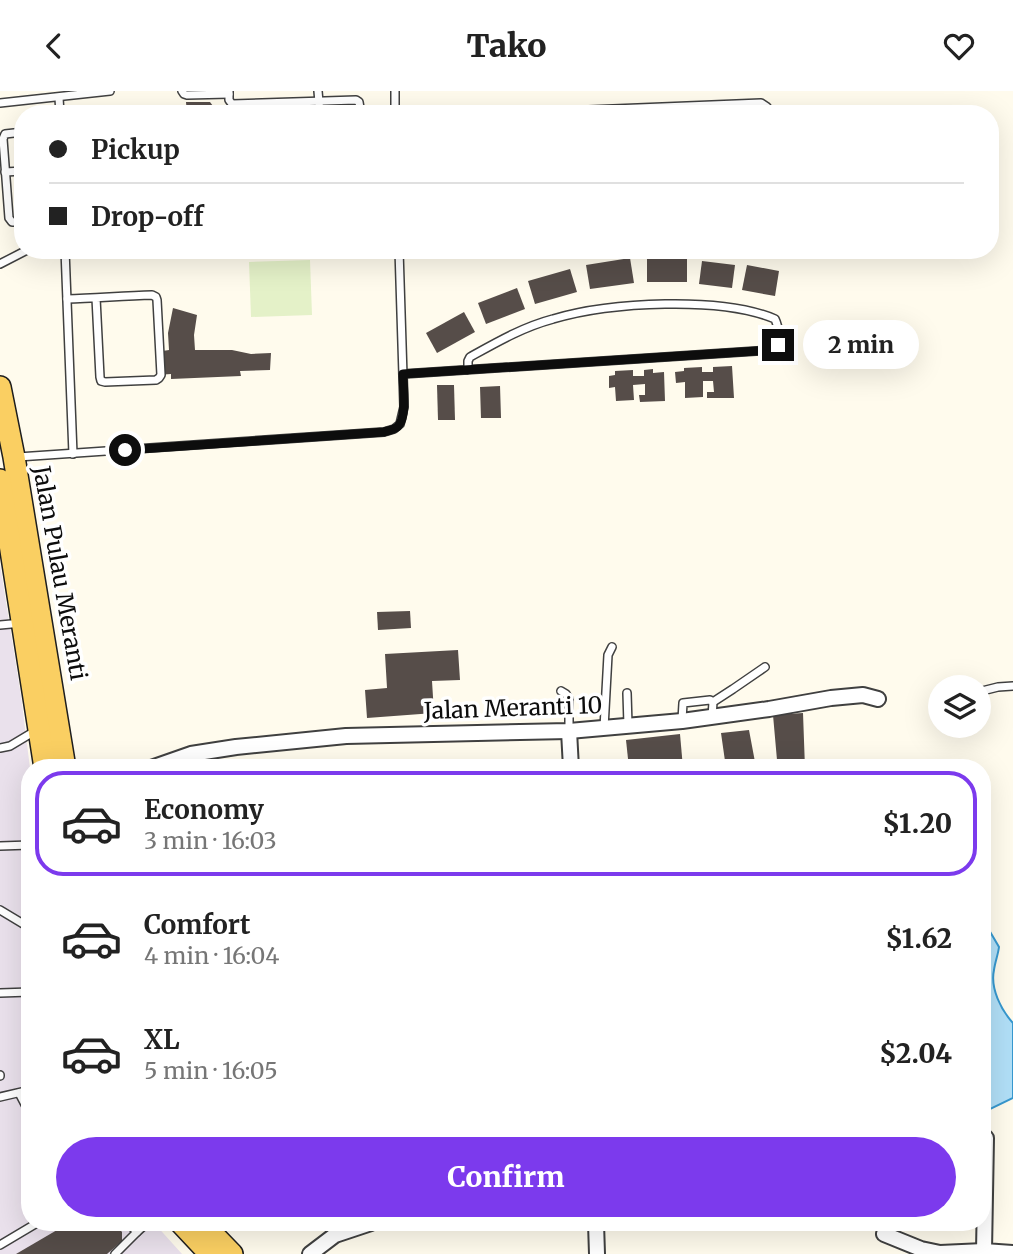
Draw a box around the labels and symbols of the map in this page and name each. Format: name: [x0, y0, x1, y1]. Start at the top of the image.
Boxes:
callout: 2 min: [802, 321, 918, 369]
route end: [762, 329, 794, 361]
route start: [109, 434, 141, 466]
street label: Jalan Pulau Meranti: [27, 462, 94, 682]
street label: Jalan Meranti 10: [422, 690, 603, 725]

